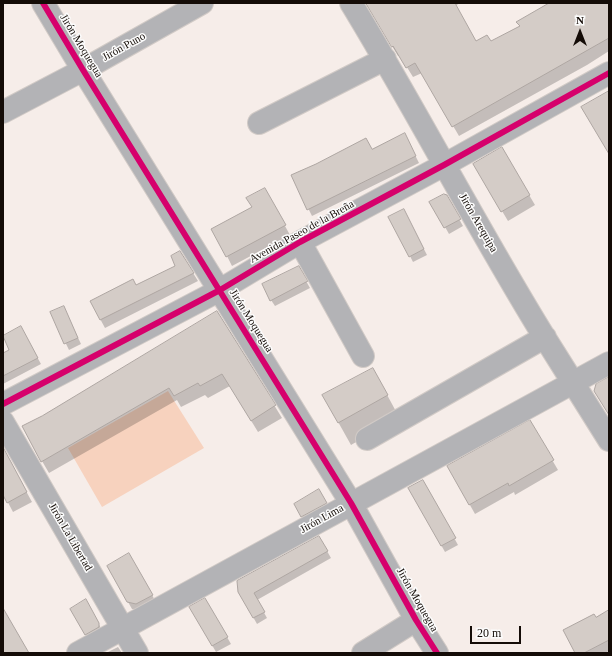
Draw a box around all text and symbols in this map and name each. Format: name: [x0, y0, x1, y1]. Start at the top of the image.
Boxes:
street label: Jirón Moquegua: [57, 12, 105, 80]
north arrow: [560, 12, 600, 52]
text: N: [576, 14, 584, 26]
street label: Jirón Puno: [100, 30, 148, 64]
street label: Jirón Arequipa: [456, 191, 500, 255]
street label: Avenida Paseo de la Breña: [247, 198, 357, 266]
street label: Jirón Moquegua: [226, 287, 276, 355]
street label: Jirón La Libertad: [45, 501, 95, 573]
street label: Jirón Lima: [298, 502, 346, 536]
street label: Jirón Moquegua: [393, 566, 441, 634]
scale bar: [472, 618, 523, 644]
text: 20 m: [477, 626, 501, 640]

